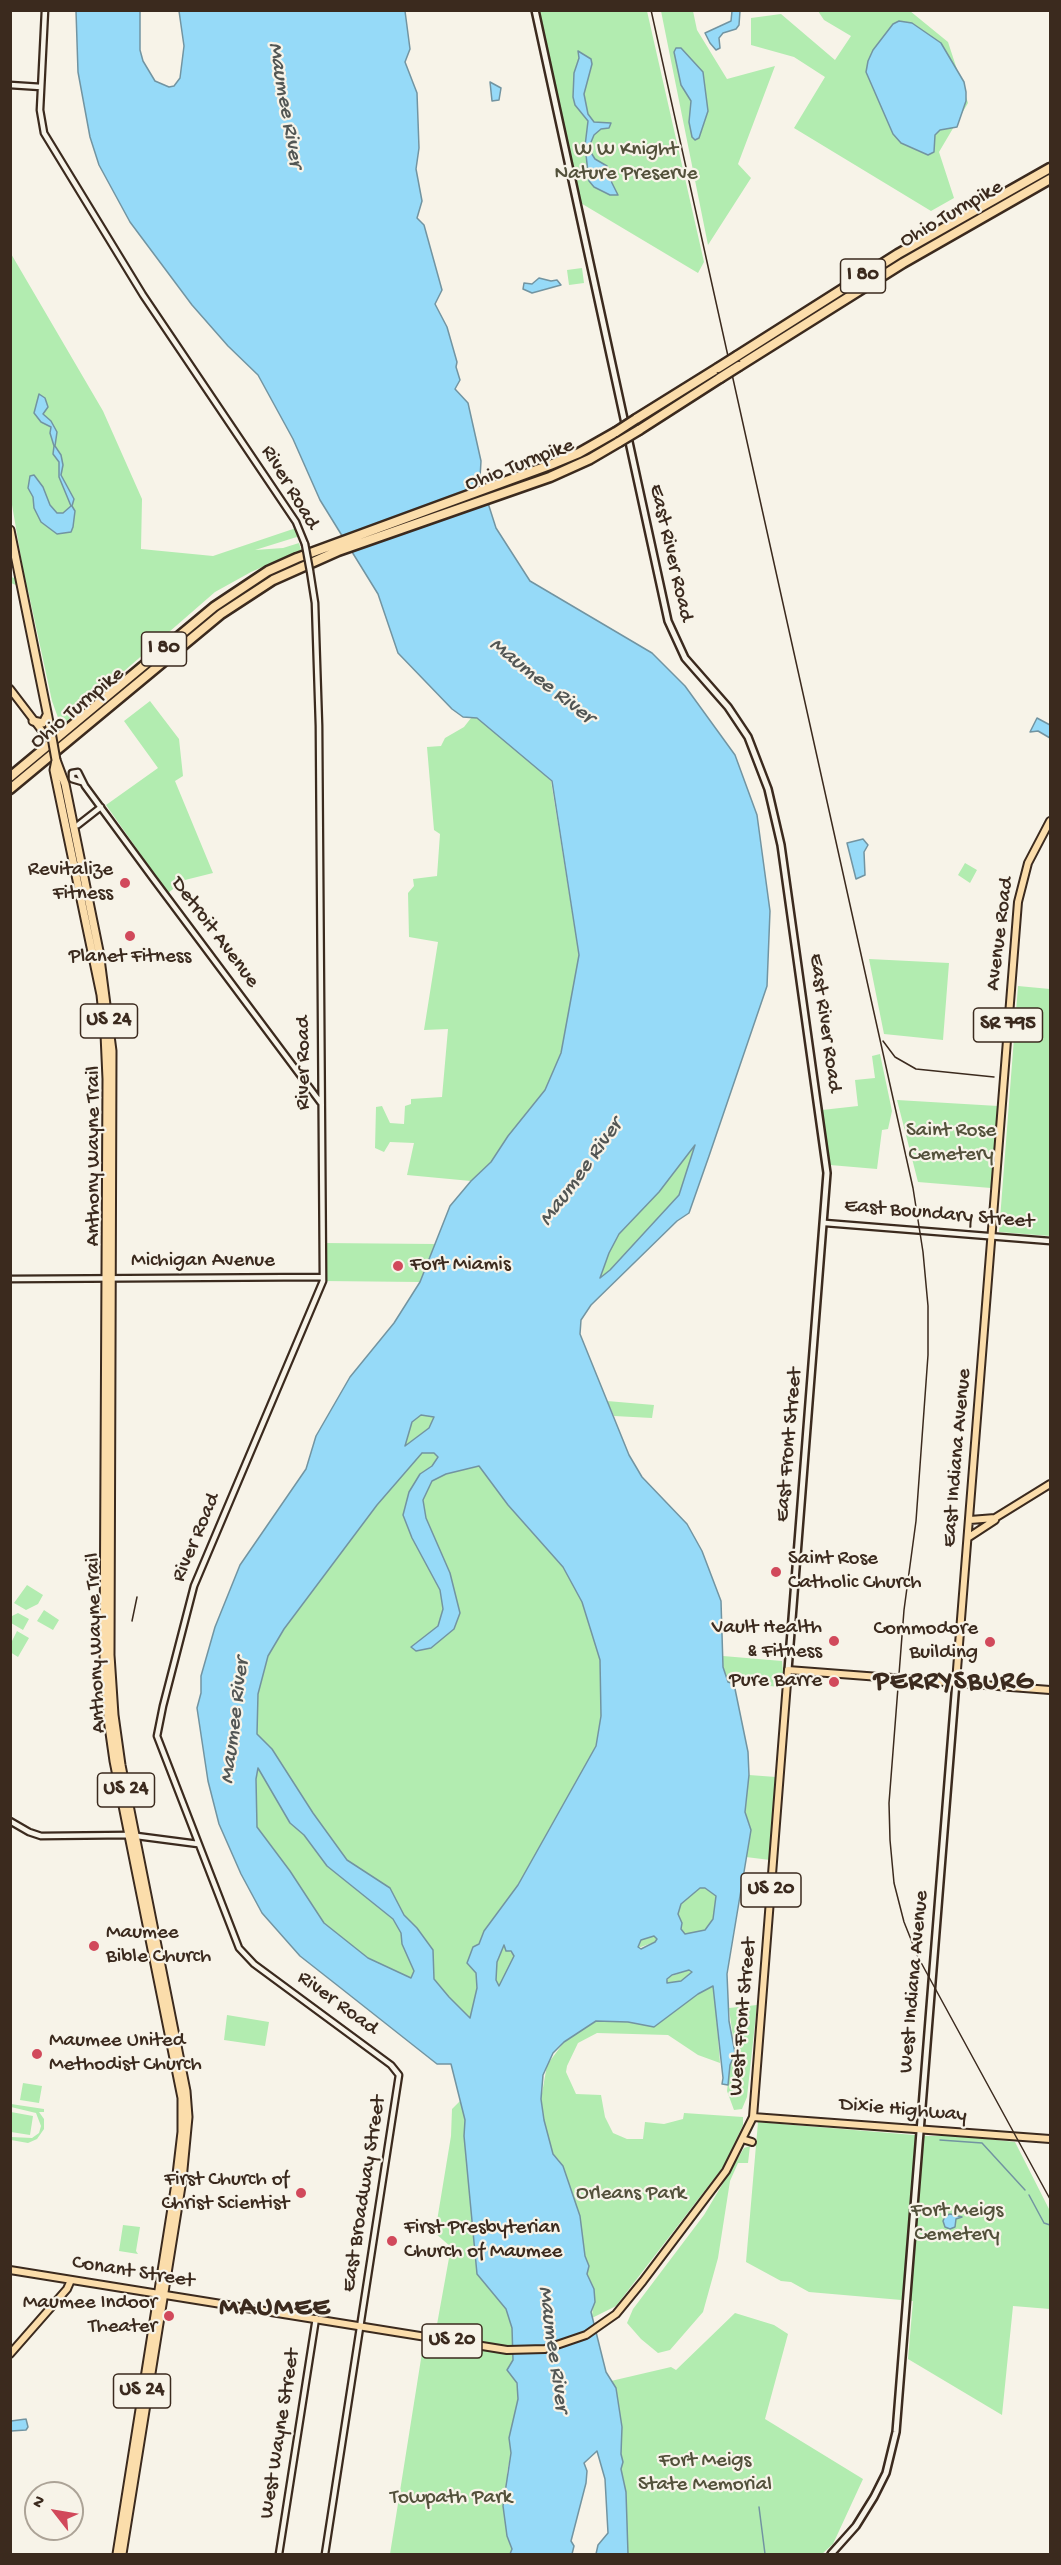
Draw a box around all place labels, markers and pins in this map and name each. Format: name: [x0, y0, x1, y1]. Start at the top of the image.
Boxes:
place label: Revitalize Fitness: [28, 858, 113, 908]
marker: Revitalize Fitness: [118, 876, 132, 890]
marker: Planet Fitness: [123, 929, 137, 943]
place label: Planet Fitness: [69, 945, 191, 971]
place label: Fort Miamis: [410, 1253, 511, 1279]
marker: Fort Miamis: [391, 1259, 405, 1273]
place label: Saint Rose Catholic Church: [788, 1547, 921, 1597]
marker: Saint Rose Catholic Church: [769, 1565, 783, 1579]
place label: Vault Health & Fitness: [712, 1616, 822, 1666]
place label: Commodore Building: [874, 1617, 978, 1667]
marker: Vault Health & Fitness: [827, 1634, 841, 1648]
marker: Commodore Building: [983, 1635, 997, 1649]
place label: Pure Barre: [729, 1669, 822, 1695]
marker: Pure Barre: [827, 1675, 841, 1689]
place label: Maumee Bible Church: [106, 1921, 211, 1971]
marker: Maumee Bible Church: [87, 1939, 101, 1953]
place label: Maumee United Methodist Church: [49, 2029, 202, 2079]
marker: Maumee United Methodist Church: [30, 2047, 44, 2061]
place label: First Church of Christ Scientist: [161, 2168, 289, 2218]
marker: First Church of Christ Scientist: [294, 2186, 308, 2200]
place label: First Presbyterian Church of Maumee: [404, 2216, 562, 2266]
marker: First Presbyterian Church of Maumee: [385, 2234, 399, 2248]
place label: Maumee Indoor Theater: [23, 2291, 157, 2341]
marker: Maumee Indoor Theater: [162, 2309, 176, 2323]

